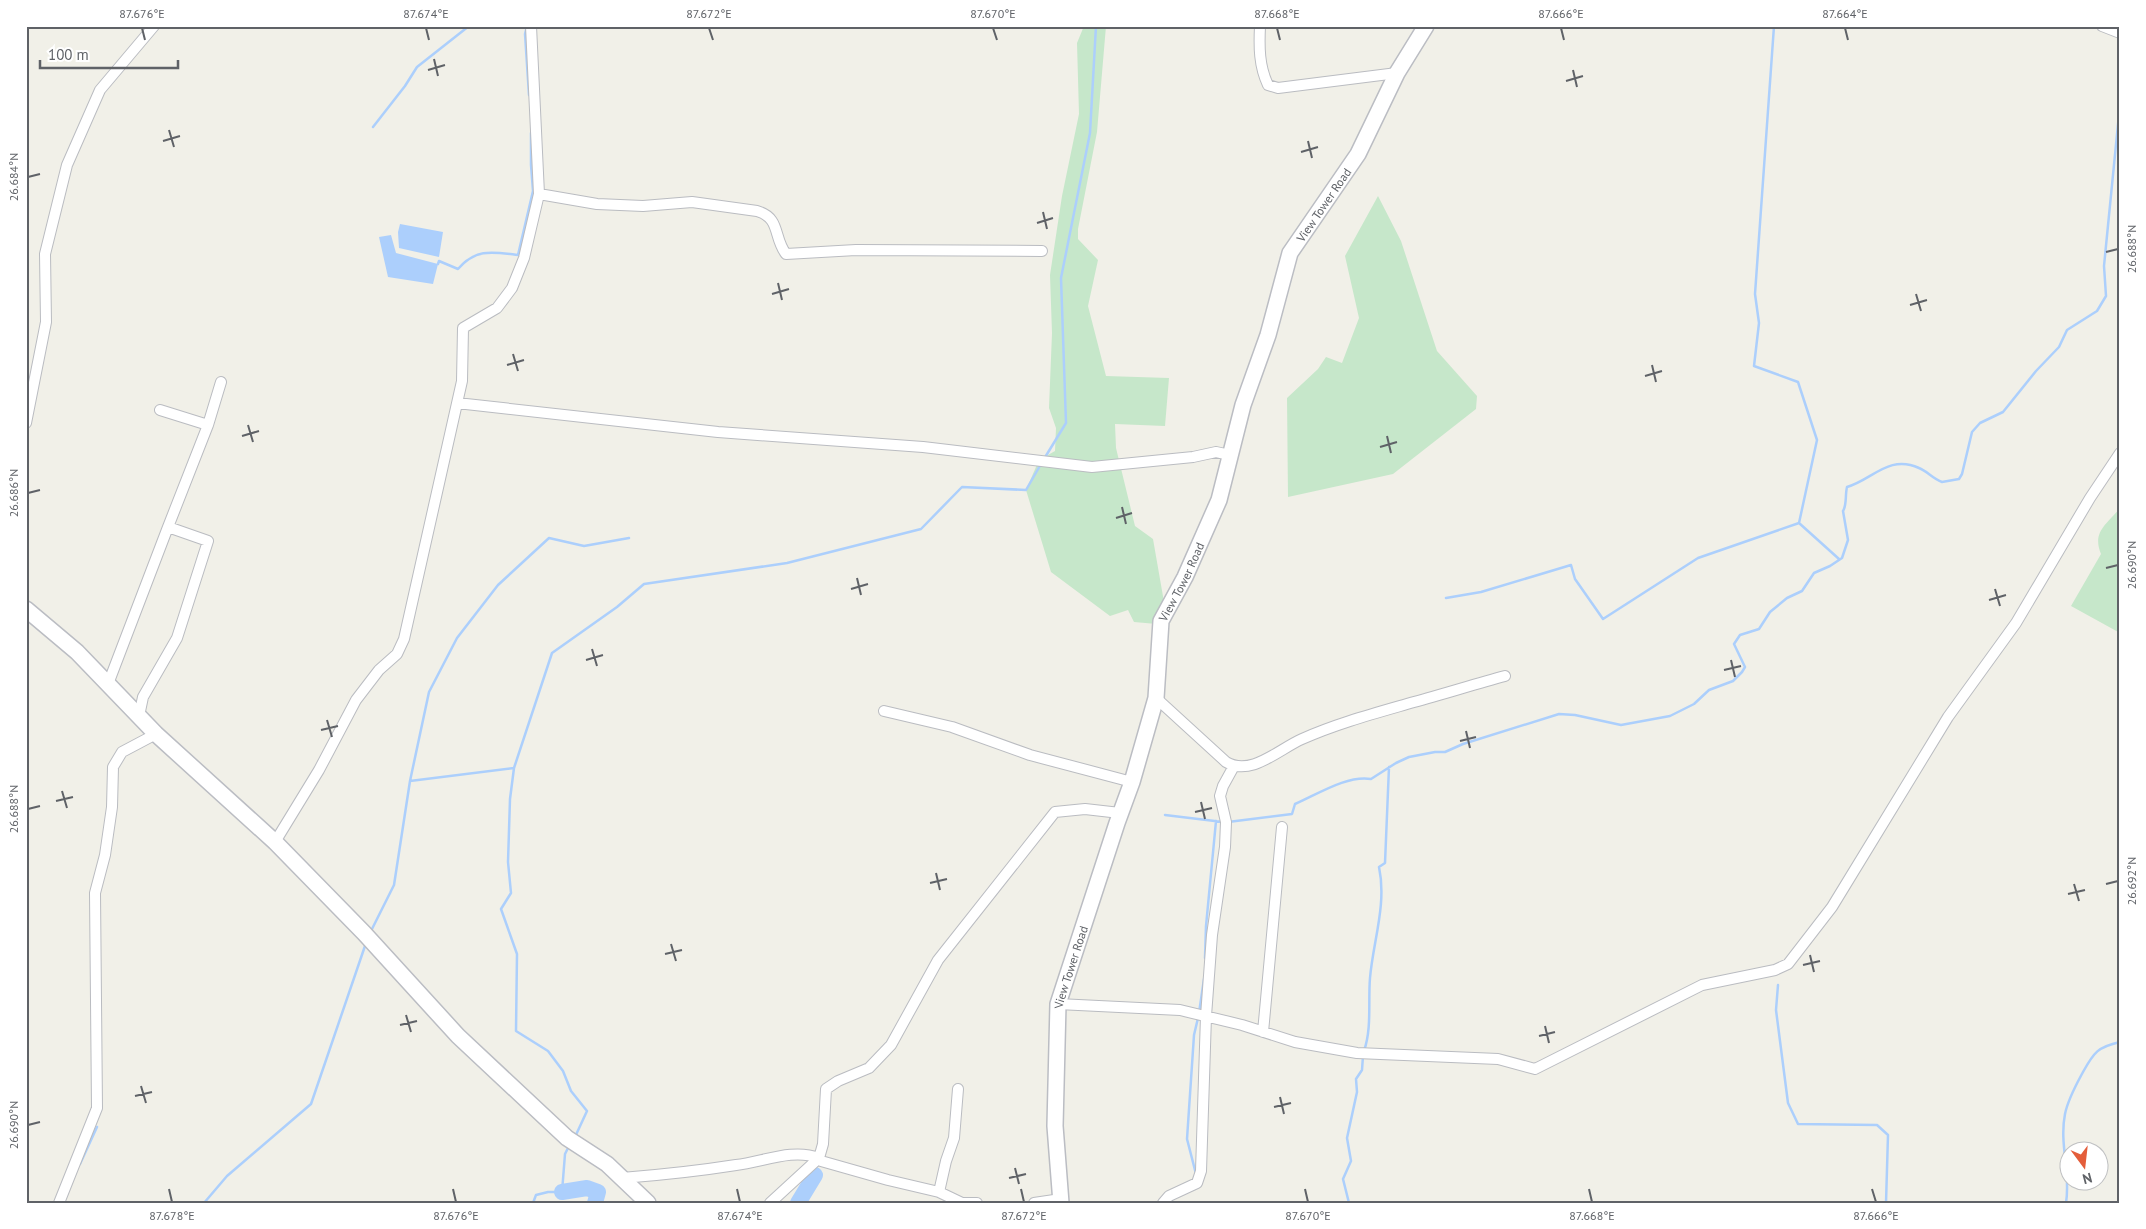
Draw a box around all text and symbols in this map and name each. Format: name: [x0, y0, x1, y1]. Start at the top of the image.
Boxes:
text: 87.676°E: [119, 6, 165, 21]
text: 87.674°E: [403, 6, 449, 21]
text: 87.672°E: [686, 6, 732, 21]
text: 87.670°E: [970, 6, 1016, 21]
text: 87.668°E: [1254, 6, 1300, 21]
text: 87.666°E: [1538, 6, 1584, 21]
text: 87.664°E: [1822, 6, 1868, 21]
scale bar: [40, 38, 178, 70]
text: 100 m: [48, 45, 89, 64]
text: 26.684°N: [6, 153, 21, 201]
street label: View Tower Road: [1292, 165, 1354, 245]
text: 26.688°N: [2124, 225, 2139, 273]
text: 26.686°N: [6, 469, 21, 517]
street label: View Tower Road: [1154, 540, 1207, 625]
text: 26.690°N: [2124, 541, 2139, 589]
text: 26.688°N: [6, 785, 21, 833]
text: 26.692°N: [2124, 857, 2139, 905]
street label: View Tower Road: [1050, 924, 1091, 1010]
text: 26.690°N: [6, 1101, 21, 1149]
north arrow: [2058, 1142, 2108, 1192]
text: N: [2081, 1169, 2094, 1188]
text: 87.678°E: [149, 1208, 195, 1223]
text: 87.676°E: [433, 1208, 479, 1223]
text: 87.674°E: [717, 1208, 763, 1223]
text: 87.672°E: [1001, 1208, 1047, 1223]
text: 87.670°E: [1285, 1208, 1331, 1223]
text: 87.668°E: [1569, 1208, 1615, 1223]
text: 87.666°E: [1853, 1208, 1899, 1223]

